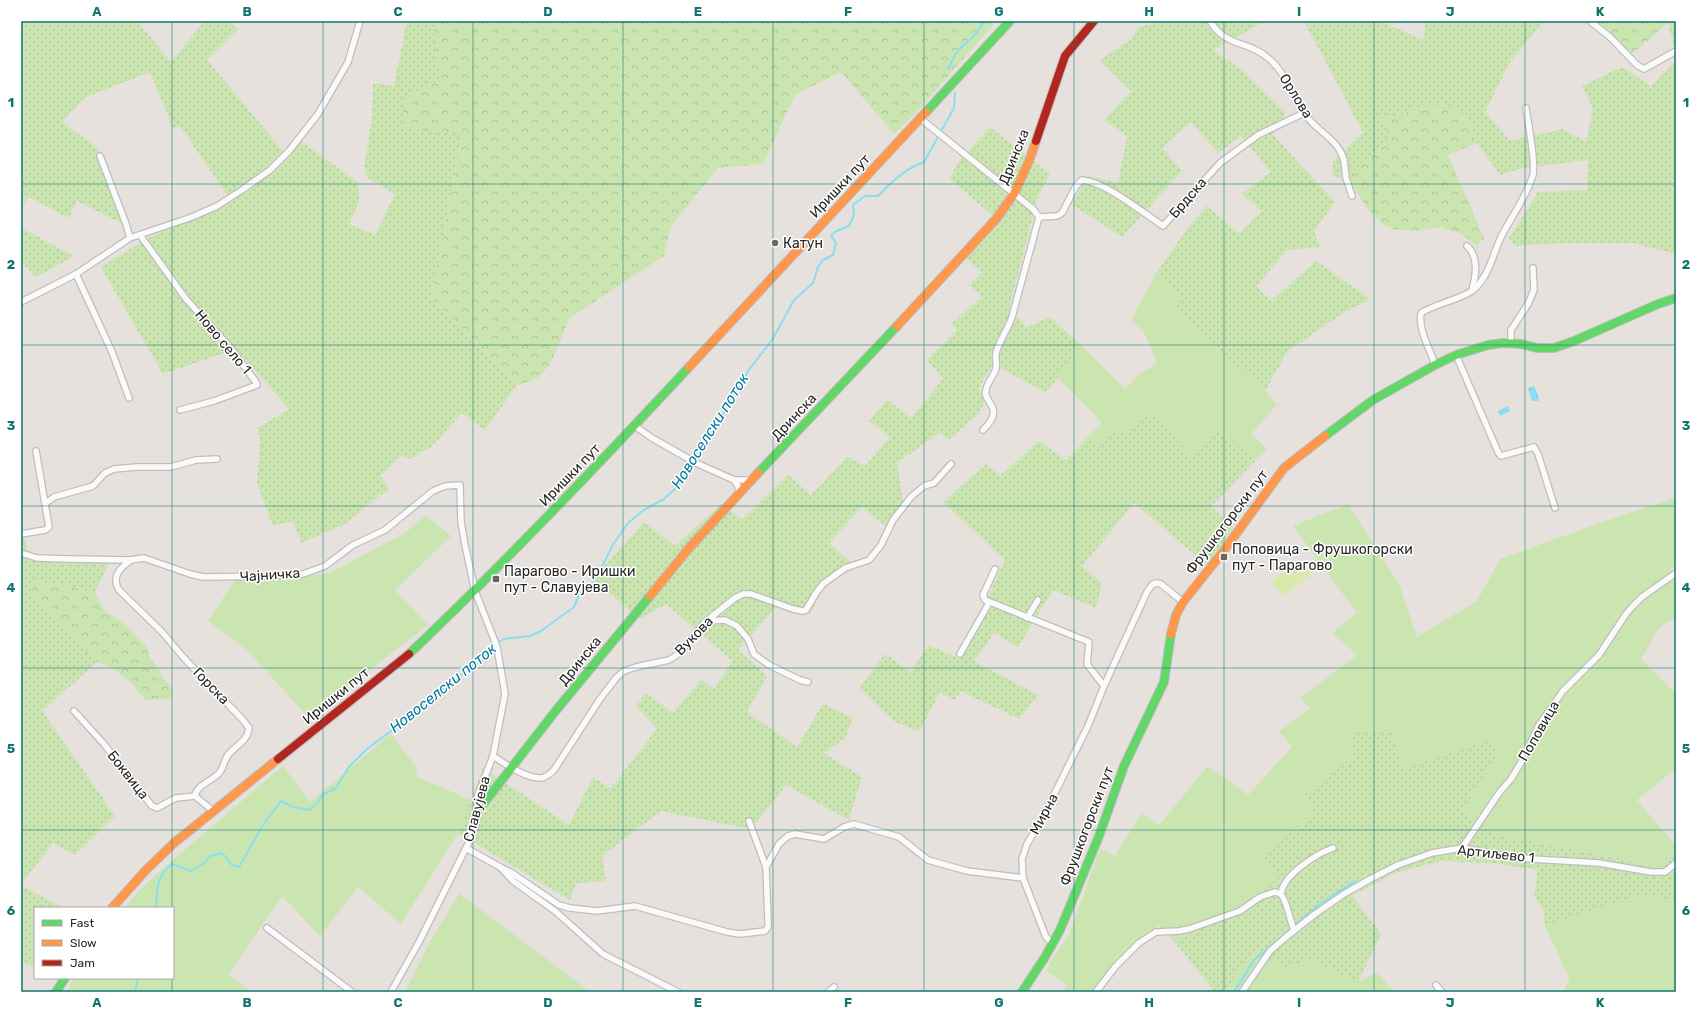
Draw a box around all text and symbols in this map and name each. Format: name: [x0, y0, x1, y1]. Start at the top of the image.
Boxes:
text: A: [92, 4, 102, 19]
text: B: [242, 4, 252, 19]
text: C: [393, 4, 403, 19]
text: D: [543, 4, 553, 19]
text: E: [694, 4, 702, 19]
text: F: [844, 4, 852, 19]
text: G: [994, 4, 1004, 19]
text: H: [1144, 4, 1154, 19]
text: I: [1297, 4, 1301, 19]
text: J: [1446, 4, 1454, 19]
text: K: [1596, 4, 1605, 19]
street label: Орлова: [1276, 71, 1316, 121]
text: 1: [8, 95, 14, 110]
text: 1: [1683, 95, 1689, 110]
street label: Дринска: [995, 127, 1033, 187]
street label: Иришки пут: [806, 151, 874, 221]
street label: Брдска: [1166, 174, 1210, 222]
place label: Катун: [783, 235, 823, 252]
marker: Катун: [770, 238, 780, 248]
text: 2: [7, 257, 15, 272]
text: 2: [1682, 257, 1690, 272]
street label: Ново село 1: [191, 306, 255, 378]
water label: Новоселски поток: [667, 369, 753, 492]
street label: Дринска: [768, 390, 820, 444]
text: 3: [7, 418, 16, 433]
text: 3: [1682, 418, 1691, 433]
street label: Иришки пут: [536, 440, 604, 510]
street label: Фрушкогорски пут: [1182, 466, 1272, 578]
place label: Поповица - Фрушкогорски пут - Парагово: [1232, 541, 1413, 574]
marker: Поповица - Фрушкогорски пут - Парагово: [1219, 552, 1229, 562]
place label: Парагово - Иришки пут - Славујева: [504, 563, 636, 596]
street label: Чајничка: [239, 564, 301, 586]
marker: Парагово - Иришки пут - Славујева: [491, 574, 501, 584]
text: 4: [7, 580, 16, 595]
text: 4: [1682, 580, 1691, 595]
street label: Вукова: [671, 613, 717, 659]
street label: Дринска: [555, 633, 605, 689]
water label: Новоселски поток: [386, 639, 501, 737]
street label: Горска: [189, 664, 233, 708]
street label: Иришки пут: [299, 664, 373, 728]
street label: Поповица: [1515, 698, 1563, 764]
text: 5: [7, 741, 15, 756]
text: 5: [1682, 741, 1690, 756]
street label: Боквица: [104, 747, 152, 803]
street label: Фрушкогорски пут: [1056, 764, 1118, 888]
street label: Славујева: [460, 774, 494, 844]
street label: Мирна: [1026, 790, 1062, 838]
street label: Артиљево 1: [1457, 841, 1535, 867]
text: 6: [7, 903, 16, 918]
text: 6: [1682, 903, 1691, 918]
legend: [34, 907, 174, 979]
text: Fast: [70, 916, 94, 930]
text: Slow: [70, 936, 97, 950]
text: Jam: [70, 956, 95, 970]
text: A: [92, 995, 102, 1010]
text: B: [242, 995, 252, 1010]
text: C: [393, 995, 403, 1010]
text: D: [543, 995, 553, 1010]
text: E: [694, 995, 702, 1010]
text: F: [844, 995, 852, 1010]
text: G: [994, 995, 1004, 1010]
text: H: [1144, 995, 1154, 1010]
text: I: [1297, 995, 1301, 1010]
text: J: [1446, 995, 1454, 1010]
text: K: [1596, 995, 1605, 1010]

